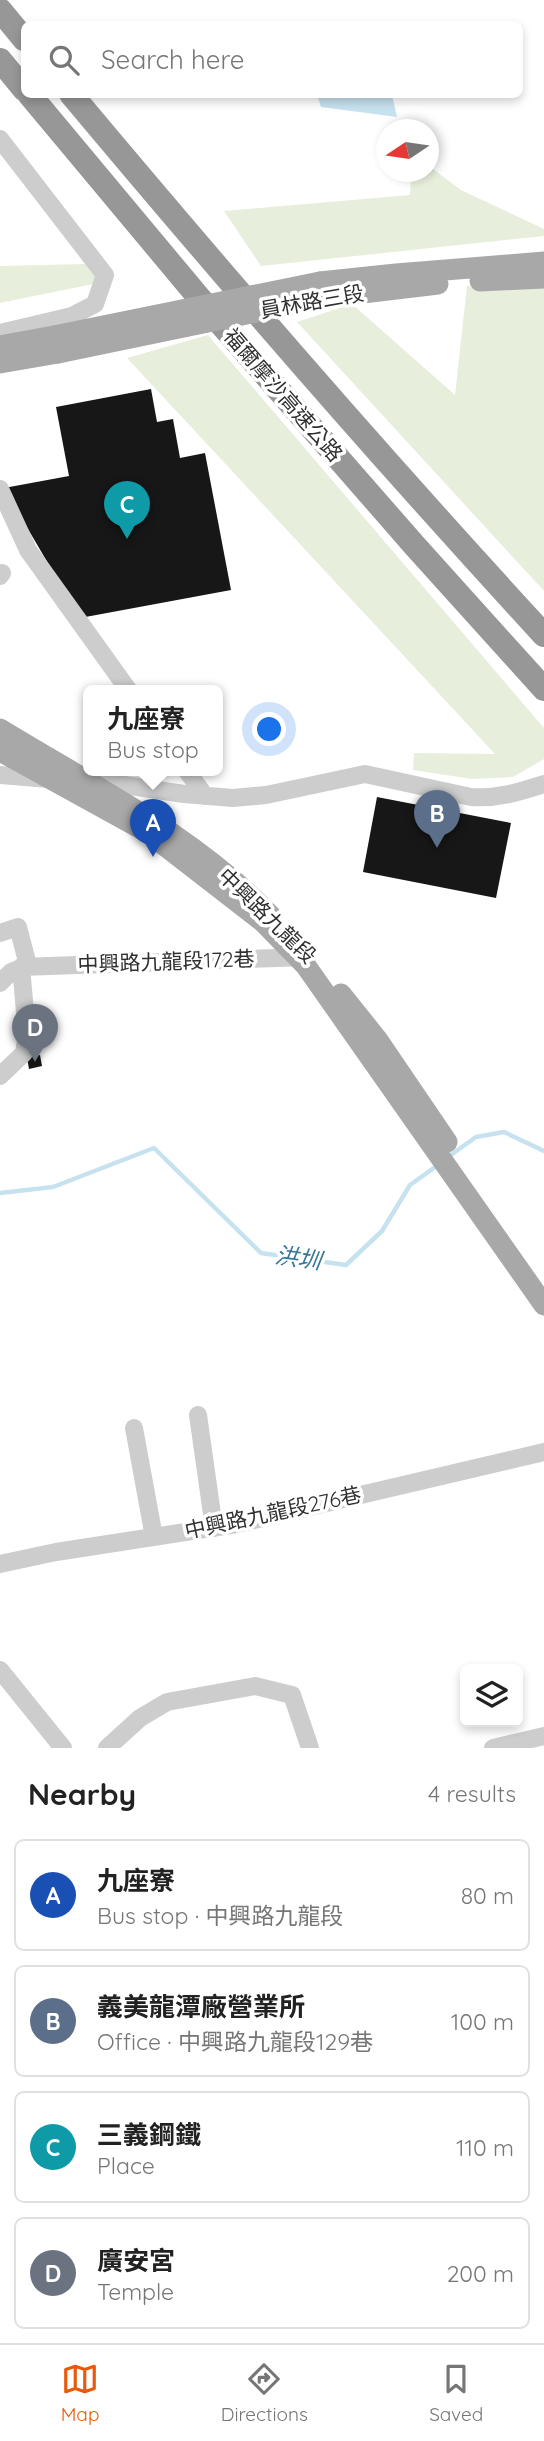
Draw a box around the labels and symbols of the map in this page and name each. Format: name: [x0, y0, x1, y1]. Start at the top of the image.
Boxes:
north arrow: [376, 119, 439, 182]
street label: 員林路三段: [258, 279, 366, 323]
street label: 福爾摩沙高速公路: [219, 322, 349, 466]
pin: C: [104, 481, 150, 539]
your location: [252, 712, 286, 746]
pin: B: [414, 790, 460, 848]
pin: A: [130, 799, 176, 857]
street label: 中興路九龍段: [213, 862, 322, 968]
street label: 中興路九龍段172巷: [77, 945, 255, 977]
pin: D: [12, 1004, 58, 1062]
water label: 洪圳: [273, 1240, 326, 1275]
street label: 中興路九龍段276巷: [182, 1481, 363, 1543]

